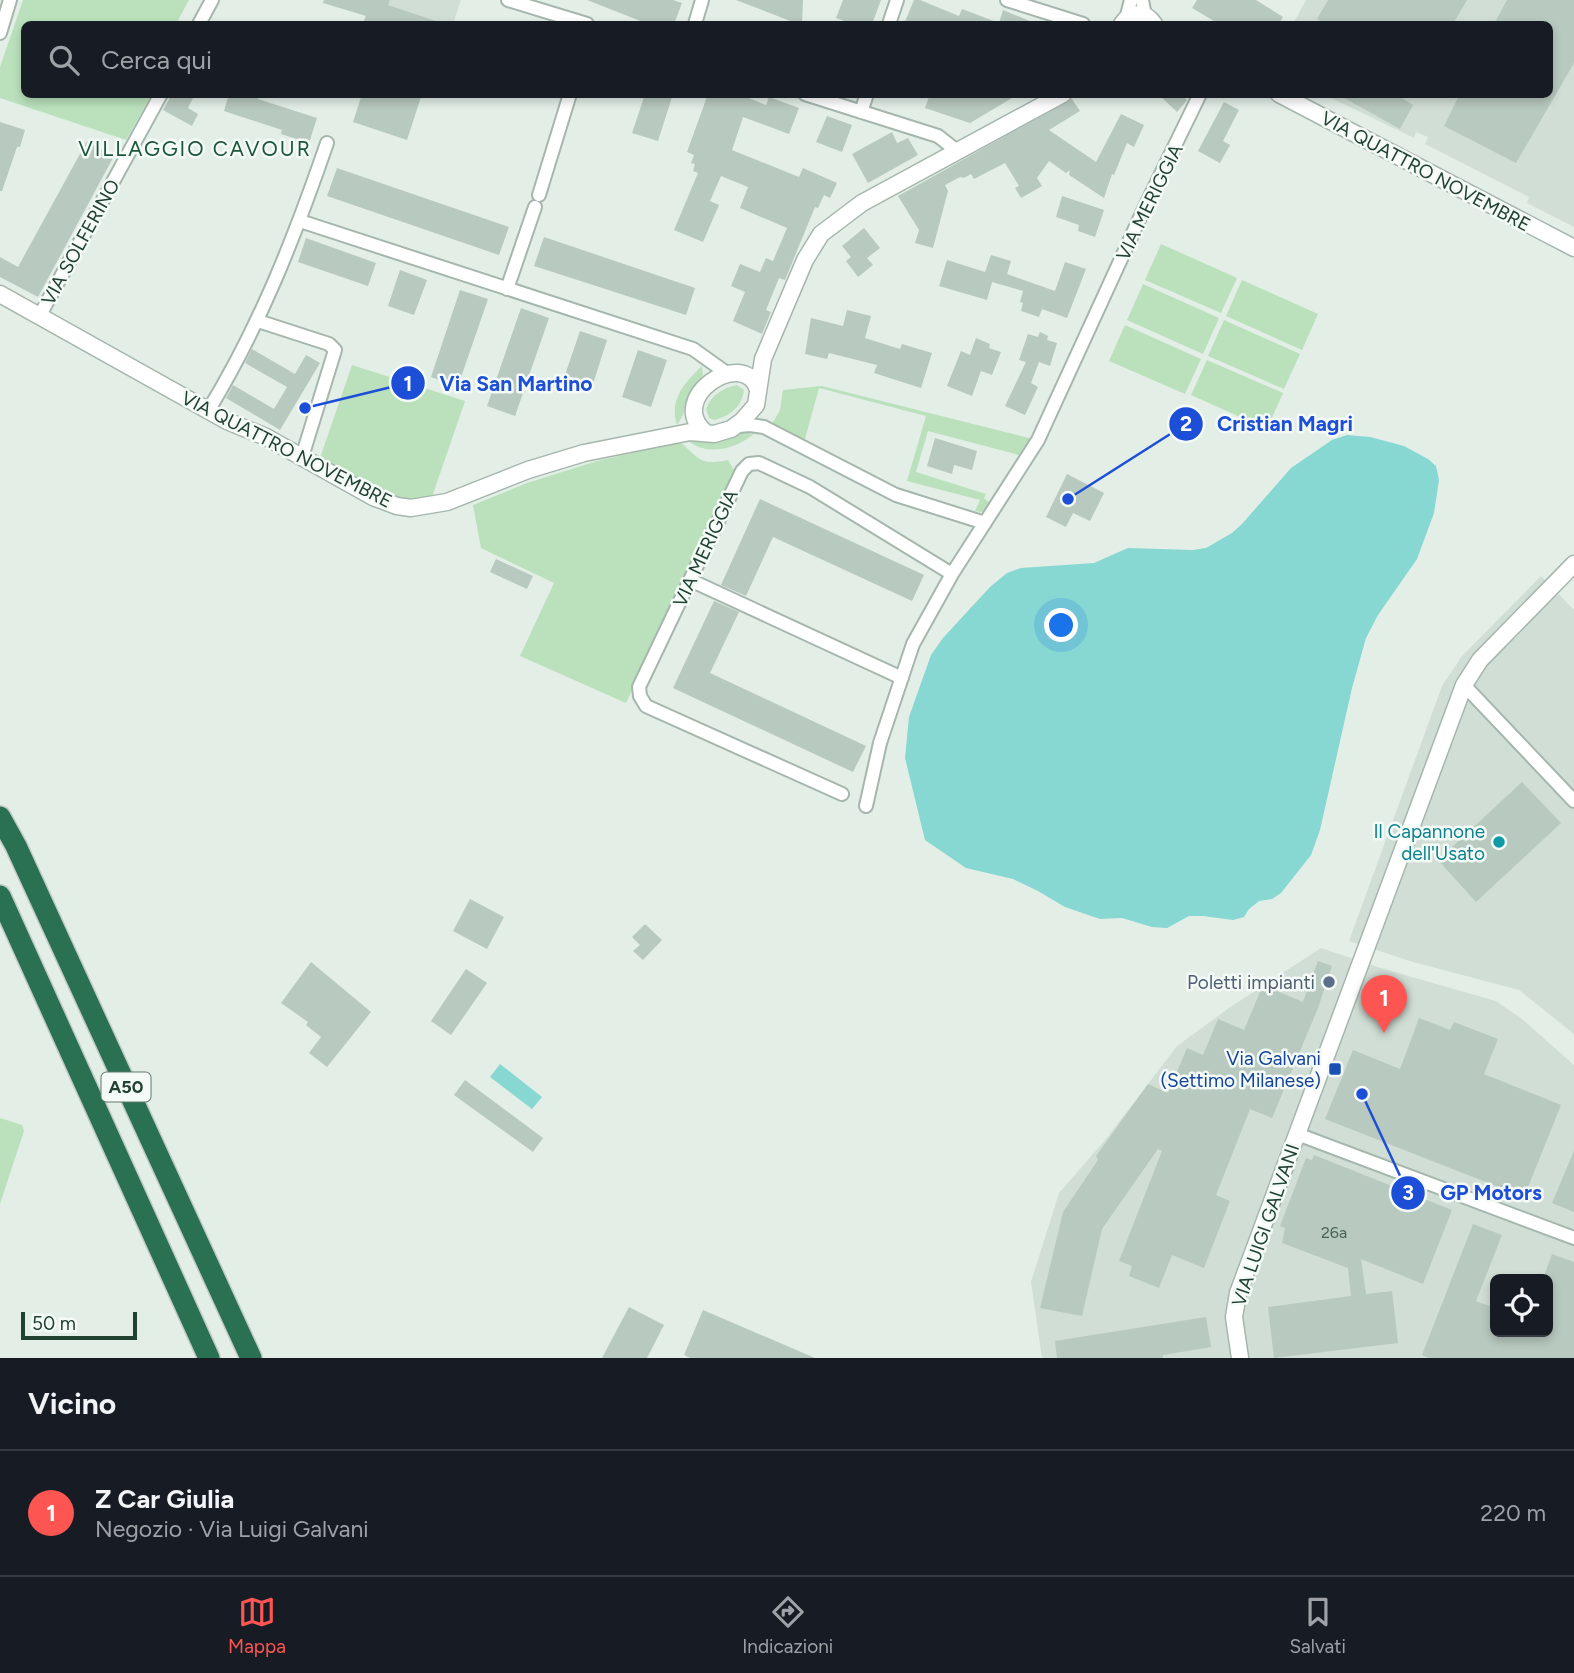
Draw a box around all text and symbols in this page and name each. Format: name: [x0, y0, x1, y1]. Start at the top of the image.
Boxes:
search box: [21, 21, 1553, 98]
icon: search: [45, 41, 83, 79]
text: Cerca qui: [101, 44, 212, 76]
street label: VIA QUATTRO NOVEMBRE: [1317, 106, 1534, 236]
district label: VILLAGGIO CAVOUR: [78, 136, 312, 161]
street label: VIA MERIGGIA: [1111, 140, 1188, 264]
street label: VIA SOLFERINO: [36, 175, 124, 309]
callout: Via San Martino: [390, 362, 606, 404]
text: 1: [404, 371, 412, 396]
text: Via San Martino: [440, 371, 592, 396]
street label: VIA QUATTRO NOVEMBRE: [177, 386, 396, 513]
callout: Cristian Magri: [1168, 403, 1367, 445]
text: 2: [1180, 411, 1192, 436]
text: Cristian Magri: [1217, 411, 1353, 436]
street label: VIA MERIGGIA: [668, 486, 743, 611]
your location: [1044, 608, 1078, 642]
place label: Il Capannone dell'Usato: [1373, 820, 1485, 865]
marker: Il Capannone dell'Usato: [1491, 834, 1507, 850]
place label: Poletti impianti: [1187, 971, 1315, 994]
marker: Poletti impianti: [1321, 974, 1337, 990]
pin: 1: [1361, 975, 1407, 1033]
place label: Via Galvani (Settimo Milanese): [1160, 1047, 1321, 1092]
marker: Via Galvani (Settimo Milanese): [1327, 1061, 1343, 1077]
road number: A50: [102, 1072, 150, 1102]
street label: VIA LUIGI GALVANI: [1227, 1141, 1304, 1309]
callout: GP Motors: [1391, 1172, 1555, 1214]
text: 3: [1402, 1180, 1414, 1205]
text: GP Motors: [1440, 1180, 1542, 1205]
house number: 26a: [1321, 1223, 1347, 1242]
map controls: [1490, 1274, 1553, 1337]
button: locate: [1490, 1274, 1553, 1337]
scale bar: [21, 1309, 136, 1341]
text: 50 m: [32, 1312, 76, 1335]
text: Vicino: [28, 1385, 116, 1422]
text: Z Car Giulia: [95, 1483, 234, 1515]
text: 1: [46, 1499, 56, 1527]
text: 220 m: [1480, 1499, 1546, 1527]
text: Negozio · Via Luigi Galvani: [95, 1515, 369, 1543]
tab: Mappa: [228, 1593, 286, 1658]
tab: Indicazioni: [742, 1593, 833, 1658]
tab: Salvati: [1289, 1593, 1346, 1658]

